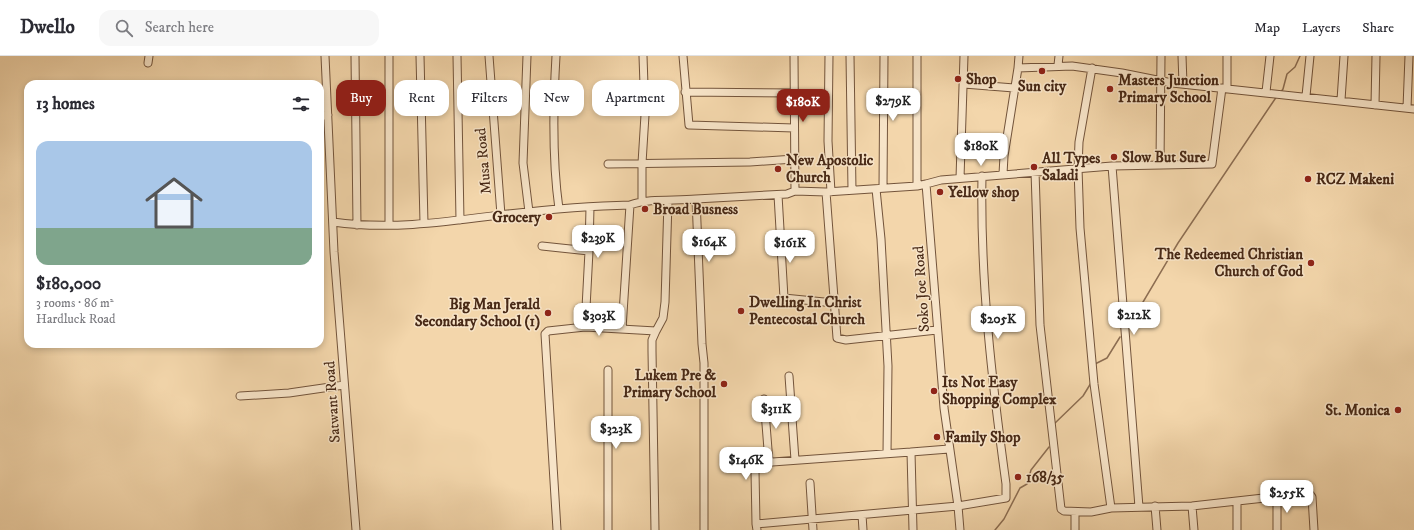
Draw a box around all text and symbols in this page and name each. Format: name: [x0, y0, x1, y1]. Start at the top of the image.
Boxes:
search box: [99, 10, 379, 46]
text: Dwello: [20, 16, 75, 39]
icon: search: [113, 17, 135, 39]
text: Search here: [145, 18, 214, 37]
text: Map: [1254, 19, 1280, 37]
text: Layers: [1302, 19, 1340, 37]
text: Share: [1362, 19, 1394, 37]
marker: Sun city: [1037, 66, 1047, 76]
place label: Shop: [966, 70, 997, 89]
place label: Masters Junction Primary School: [1118, 71, 1219, 107]
marker: Shop: [953, 74, 963, 84]
place label: Sun city: [1018, 77, 1067, 96]
chip: Buy: [336, 80, 386, 116]
chip: Rent: [394, 80, 449, 116]
chip: Filters: [457, 80, 522, 116]
chip: New: [530, 80, 584, 116]
chip: Apartment: [592, 80, 679, 116]
marker: Masters Junction Primary School: [1105, 84, 1115, 94]
pin: $279K: [865, 88, 921, 122]
pin: $180K: [775, 89, 831, 123]
text: 13 homes: [36, 93, 95, 115]
icon: filters: [290, 93, 312, 115]
text: $279K: [875, 93, 911, 109]
text: $180K: [786, 94, 820, 110]
street label: Musa Road: [471, 127, 496, 195]
pin: $180K: [953, 133, 1009, 167]
text: $180K: [964, 138, 998, 154]
place label: Slow But Sure: [1122, 148, 1207, 167]
place label: All Types Saladi: [1041, 149, 1100, 185]
place label: New Apostolic Church: [786, 151, 874, 187]
marker: Slow But Sure: [1109, 152, 1119, 162]
marker: All Types Saladi: [1029, 162, 1039, 172]
marker: New Apostolic Church: [773, 164, 783, 174]
icon: home: [138, 167, 210, 239]
place label: RCZ Makeni: [1316, 170, 1394, 189]
marker: RCZ Makeni: [1303, 174, 1313, 184]
place label: Yellow shop: [947, 183, 1020, 202]
marker: Yellow shop: [935, 187, 945, 197]
place label: Broad Busness: [653, 200, 738, 219]
marker: Broad Busness: [640, 204, 650, 214]
place label: Grocery: [492, 208, 542, 227]
marker: Grocery: [544, 212, 554, 222]
pin: $239K: [570, 225, 626, 259]
pin: $164K: [681, 229, 737, 263]
text: $239K: [581, 230, 615, 246]
pin: $161K: [762, 230, 818, 264]
text: $164K: [691, 234, 727, 250]
text: $161K: [774, 235, 806, 251]
street label: Soko Joe Road: [909, 245, 934, 333]
place label: The Redeemed Christian Church of God: [1154, 245, 1304, 281]
marker: The Redeemed Christian Church of God: [1306, 258, 1316, 268]
text: $180,000: [36, 273, 101, 295]
place label: Dwelling In Christ Pentecostal Church: [749, 293, 865, 329]
text: 3 rooms · 86 m²: [36, 295, 114, 311]
place label: Big Man Jerald Secondary School (1): [415, 295, 541, 331]
pin: $212K: [1106, 302, 1162, 336]
pin: $303K: [571, 303, 627, 337]
marker: Dwelling In Christ Pentecostal Church: [736, 306, 746, 316]
pin: $205K: [970, 306, 1026, 340]
text: $212K: [1117, 307, 1151, 323]
marker: Big Man Jerald Secondary School (1): [543, 308, 553, 318]
text: $303K: [583, 308, 615, 324]
text: Hardluck Road: [36, 311, 116, 327]
text: $205K: [980, 311, 1016, 327]
street label: Satwant Road: [320, 360, 345, 443]
place label: Lukem Pre & Primary School: [623, 366, 716, 402]
place label: Its Not Easy Shopping Complex: [942, 373, 1057, 409]
marker: Lukem Pre & Primary School: [719, 379, 729, 389]
marker: Its Not Easy Shopping Complex: [929, 386, 939, 396]
pin: $311K: [748, 396, 804, 430]
text: $311K: [761, 401, 791, 417]
place label: St. Monica: [1325, 401, 1391, 420]
marker: St. Monica: [1393, 405, 1403, 415]
pin: $323K: [588, 416, 644, 450]
text: $323K: [600, 421, 632, 437]
place label: Family Shop: [945, 428, 1021, 447]
marker: Family Shop: [932, 432, 942, 442]
pin: $146K: [718, 447, 774, 481]
text: $146K: [728, 452, 764, 468]
place label: 168/35: [1026, 468, 1064, 487]
marker: 168/35: [1013, 472, 1023, 482]
pin: $255K: [1259, 480, 1315, 514]
text: $255K: [1269, 485, 1305, 501]

